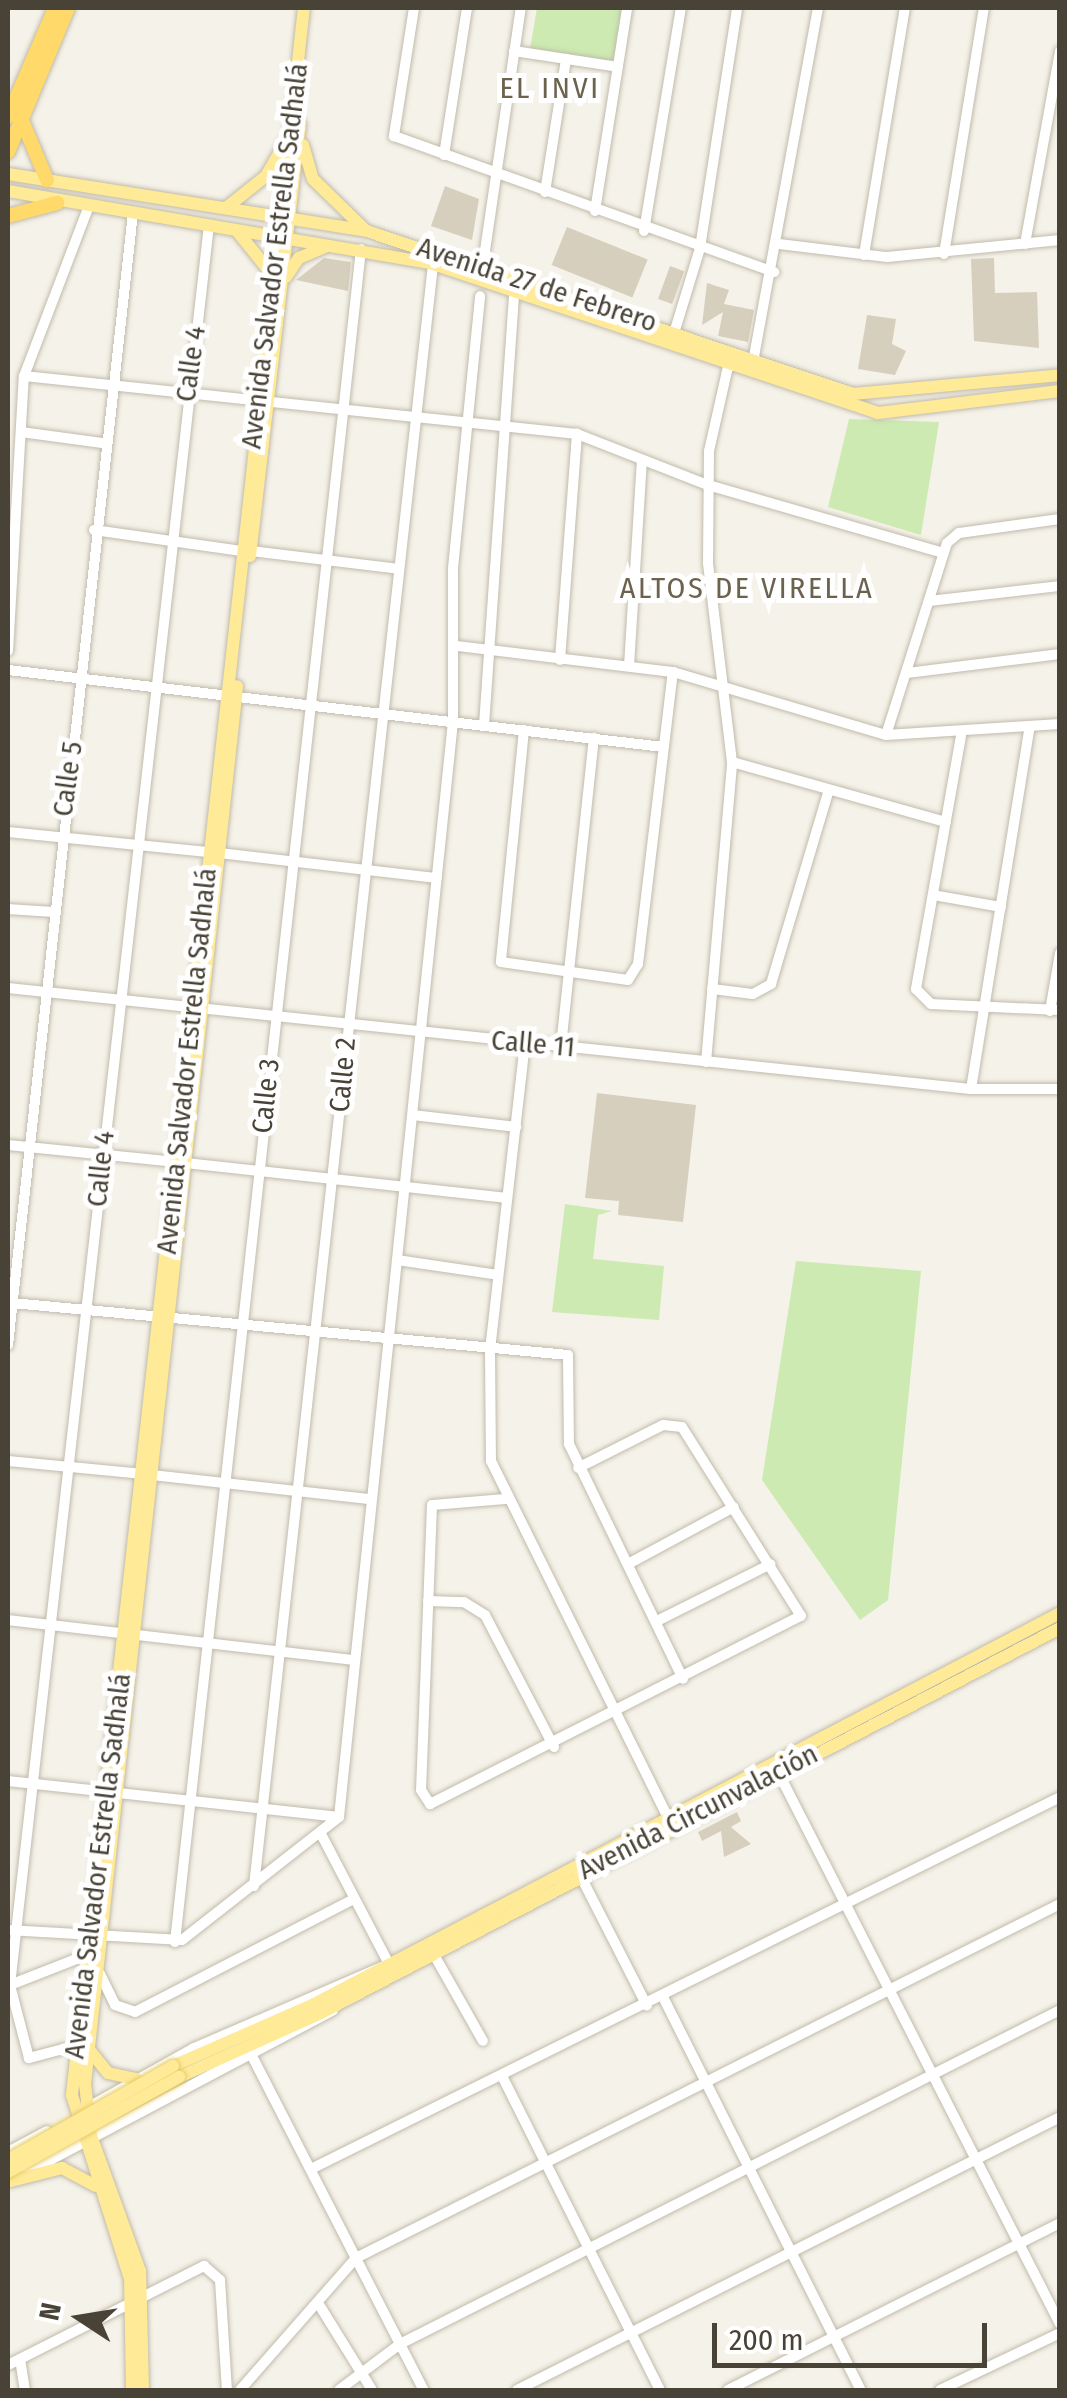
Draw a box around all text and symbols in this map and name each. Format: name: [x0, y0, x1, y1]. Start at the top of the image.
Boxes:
street label: Avenida Salvador Estrella Sadhalá: [235, 61, 315, 451]
district label: EL INVI: [499, 70, 601, 106]
street label: Avenida 27 de Febrero: [413, 230, 661, 340]
street label: Calle 4: [169, 324, 213, 404]
district label: ALTOS DE VIRELLA: [620, 570, 874, 606]
street label: Calle 5: [46, 739, 90, 819]
street label: Avenida Salvador Estrella Sadhalá: [150, 866, 224, 1256]
street label: Calle 11: [490, 1024, 576, 1064]
street label: Calle 2: [323, 1036, 363, 1114]
street label: Calle 3: [245, 1057, 287, 1135]
street label: Calle 4: [80, 1129, 122, 1209]
street label: Avenida Salvador Estrella Sadhalá: [58, 1671, 138, 2061]
street label: Avenida Circunvalación: [573, 1737, 823, 1887]
north arrow: [30, 2268, 130, 2368]
text: N: [32, 2300, 68, 2323]
scale bar: [717, 2303, 992, 2365]
text: 200 m: [729, 2322, 804, 2358]

